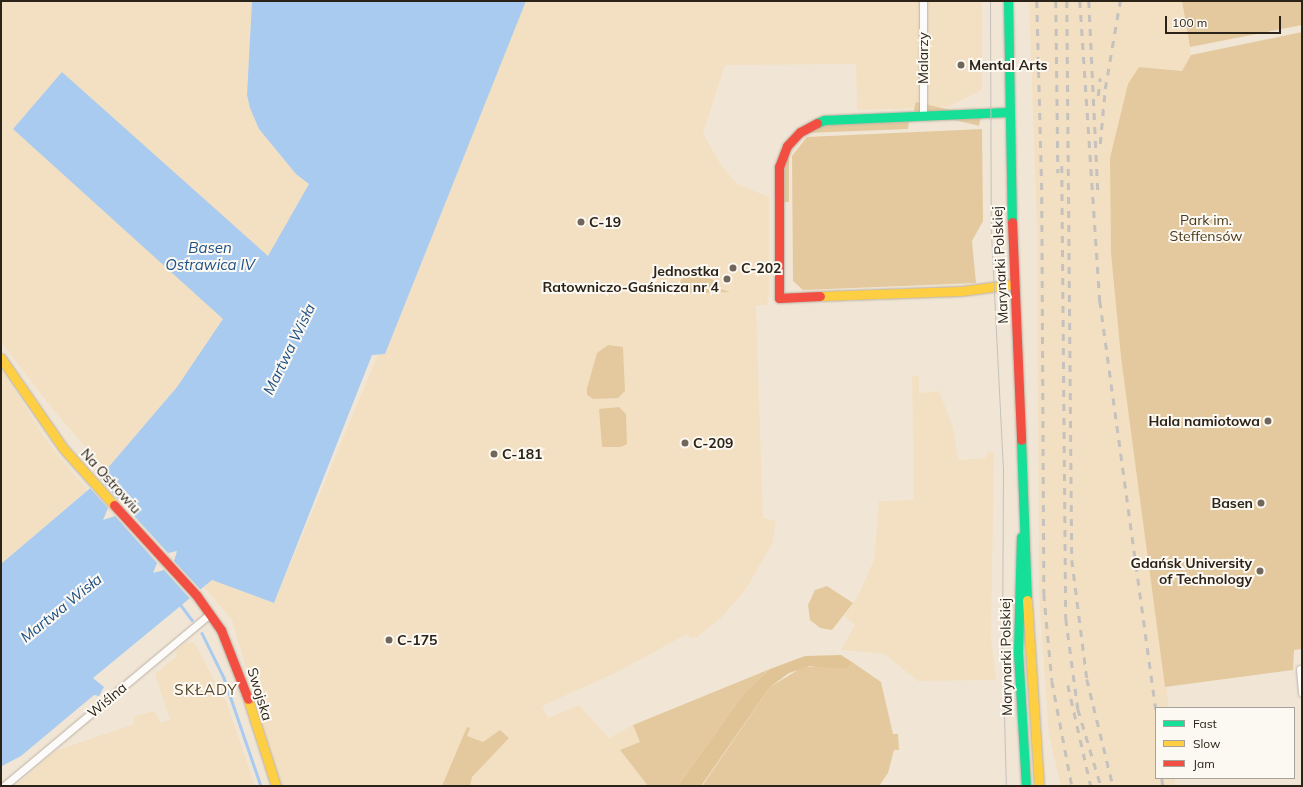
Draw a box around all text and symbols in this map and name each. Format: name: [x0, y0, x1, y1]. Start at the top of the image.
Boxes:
scale bar: [1167, 8, 1283, 34]
text: 100 m: [1172, 15, 1207, 30]
street label: Malarzy: [915, 32, 931, 84]
place label: Mental Arts: [969, 57, 1047, 73]
marker: Mental Arts: [956, 60, 966, 70]
street label: Marynarki Polskiej: [989, 206, 1011, 324]
park label: Park im. Steffensów: [1170, 212, 1242, 244]
place label: C-19: [589, 214, 621, 230]
marker: C-19: [576, 217, 586, 227]
water label: Basen Ostrawica IV: [165, 238, 255, 273]
place label: C-202: [741, 260, 781, 276]
place label: Jednostka Ratowniczo-Gaśnicza nr 4: [543, 263, 719, 296]
marker: C-202: [728, 263, 738, 273]
marker: Jednostka Ratowniczo-Gaśnicza nr 4: [722, 274, 732, 284]
water label: Martwa Wisła: [259, 301, 319, 397]
place label: Hala namiotowa: [1148, 413, 1260, 429]
marker: Hala namiotowa: [1263, 416, 1273, 426]
place label: C-209: [693, 435, 733, 451]
marker: C-209: [680, 438, 690, 448]
street label: Na Ostrowiu: [77, 445, 145, 517]
place label: C-181: [502, 446, 542, 462]
marker: C-181: [489, 449, 499, 459]
place label: Basen: [1212, 495, 1253, 511]
marker: Basen: [1256, 498, 1266, 508]
place label: Gdańsk University of Technology: [1131, 555, 1252, 588]
marker: Gdańsk University of Technology: [1255, 566, 1265, 576]
water label: Martwa Wisła: [17, 570, 105, 646]
street label: Marynarki Polskiej: [997, 598, 1015, 716]
place label: C-175: [397, 632, 437, 648]
marker: C-175: [384, 635, 394, 645]
street label: Swojska: [244, 665, 276, 723]
street label: Wiślna: [84, 679, 130, 721]
district label: SKŁADY: [174, 681, 238, 699]
legend: [1155, 707, 1295, 779]
text: Fast: [1193, 716, 1217, 731]
text: Slow: [1193, 736, 1221, 751]
text: Jam: [1193, 756, 1215, 771]

